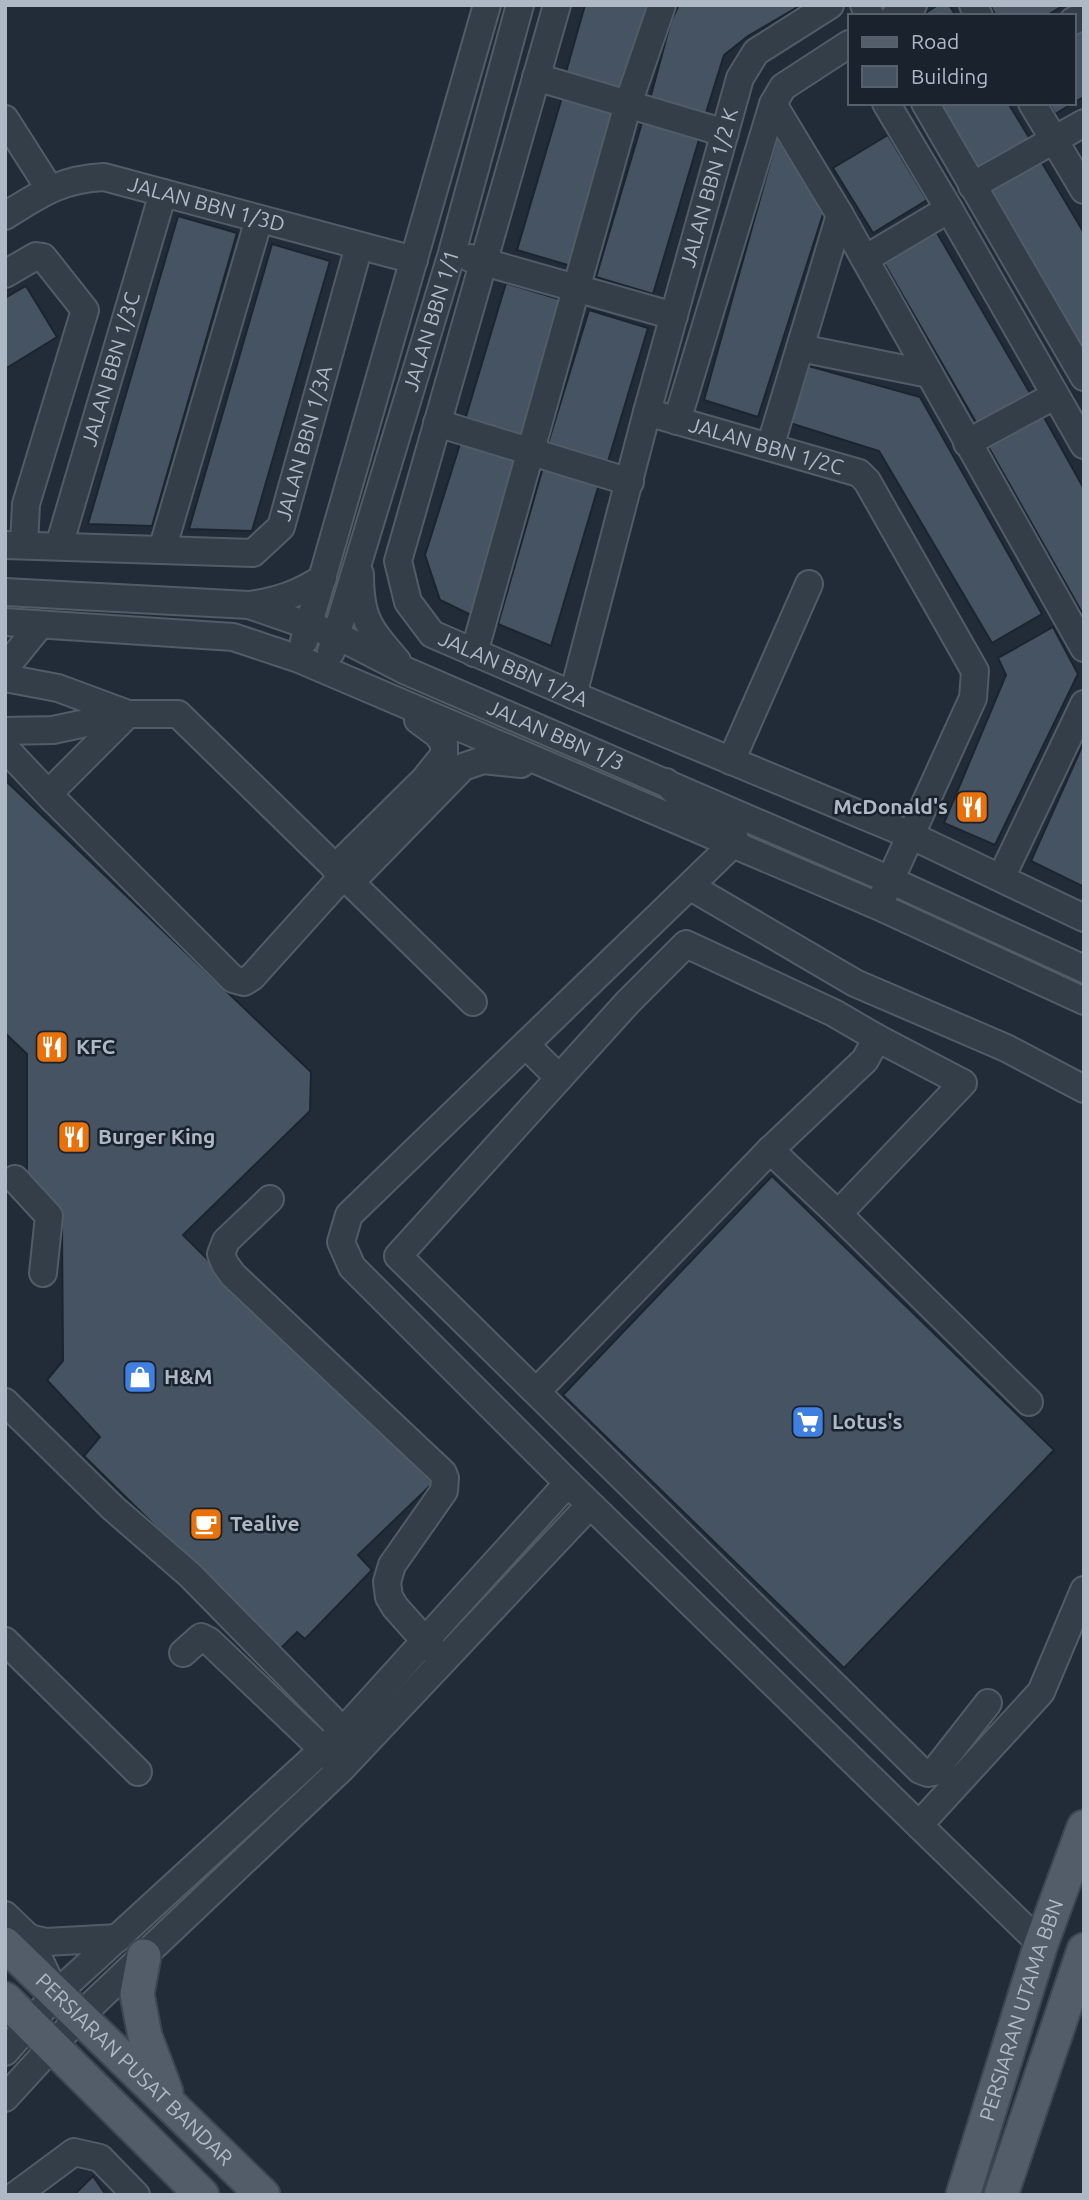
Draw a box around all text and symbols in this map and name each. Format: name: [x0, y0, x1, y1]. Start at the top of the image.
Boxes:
legend: [848, 14, 1075, 105]
text: Road: [911, 29, 959, 53]
text: Building: [911, 64, 988, 88]
street label: JALAN BBN 1/2 K: [675, 105, 742, 270]
street label: JALAN BBN 1/3D: [126, 171, 288, 236]
street label: JALAN BBN 1/1: [398, 247, 463, 394]
street label: JALAN BBN 1/3C: [76, 289, 144, 449]
street label: JALAN BBN 1/3A: [270, 362, 336, 524]
street label: JALAN BBN 1/2C: [686, 412, 847, 479]
street label: JALAN BBN 1/2A: [435, 625, 592, 711]
street label: JALAN BBN 1/3: [484, 694, 628, 775]
restaurant icon: McDonald's: [953, 788, 991, 826]
place label: McDonald's: [833, 794, 948, 818]
restaurant icon: KFC: [33, 1028, 71, 1066]
place label: KFC: [76, 1034, 115, 1058]
restaurant icon: Burger King: [55, 1118, 93, 1156]
place label: Burger King: [98, 1124, 215, 1148]
shop icon: H&M: [121, 1358, 159, 1396]
place label: H&M: [164, 1364, 212, 1388]
supermarket icon: Lotus's: [789, 1403, 827, 1441]
place label: Lotus's: [832, 1409, 903, 1433]
cafe icon: Tealive: [187, 1505, 225, 1543]
place label: Tealive: [230, 1511, 300, 1535]
street label: PERSIARAN UTAMA BBN: [974, 1895, 1068, 2124]
street label: PERSIARAN PUSAT BANDAR: [31, 1968, 238, 2170]

